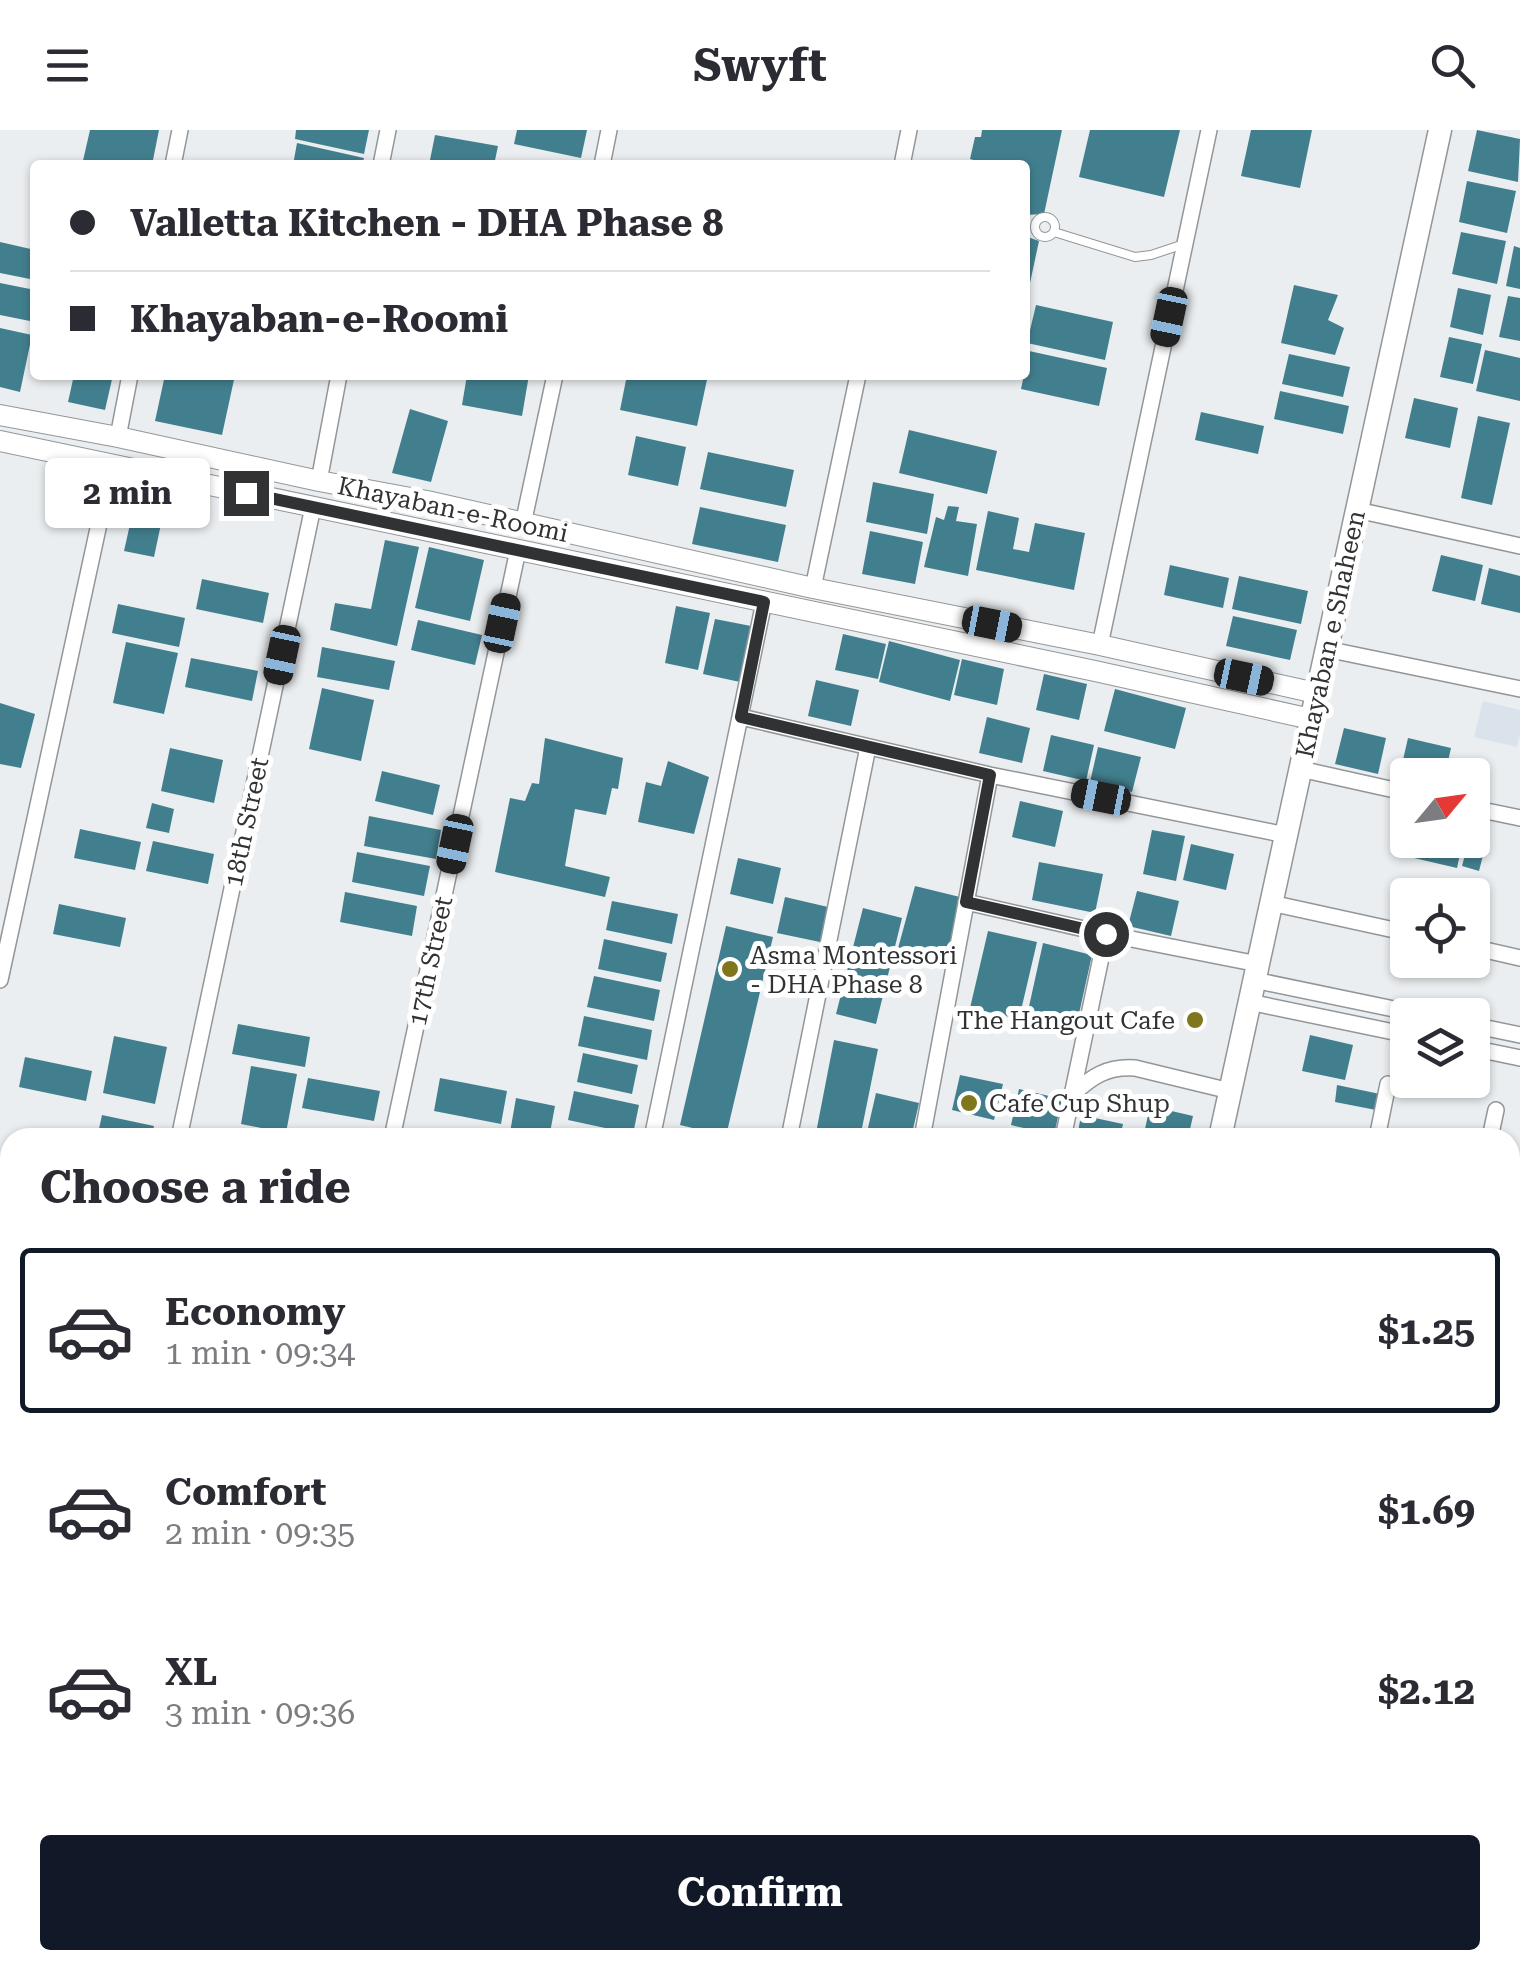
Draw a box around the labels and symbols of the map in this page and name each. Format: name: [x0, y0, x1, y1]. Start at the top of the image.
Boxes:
car: [1148, 285, 1190, 349]
callout: 2 min: [46, 458, 211, 528]
route end: [224, 471, 269, 516]
street label: Khayaban-e-Roomi: [335, 471, 571, 548]
street label: Khayaban e Shaheen: [1290, 508, 1371, 760]
car: [481, 591, 523, 655]
car: [960, 604, 1024, 644]
car: [261, 623, 303, 687]
car: [1212, 656, 1276, 698]
street label: 18th Street: [219, 755, 274, 889]
north arrow: [1390, 758, 1490, 858]
car: [1069, 777, 1133, 817]
car: [434, 812, 476, 876]
street label: 17th Street: [403, 894, 458, 1028]
route start: [1084, 912, 1129, 957]
place label: Asma Montessori - DHA Phase 8: [750, 941, 957, 999]
marker: Asma Montessori - DHA Phase 8: [719, 958, 741, 980]
place label: The Hangout Cafe: [957, 1006, 1175, 1035]
marker: The Hangout Cafe: [1184, 1009, 1206, 1031]
place label: Cafe Cup Shup: [989, 1089, 1170, 1118]
marker: Cafe Cup Shup: [958, 1092, 980, 1114]

